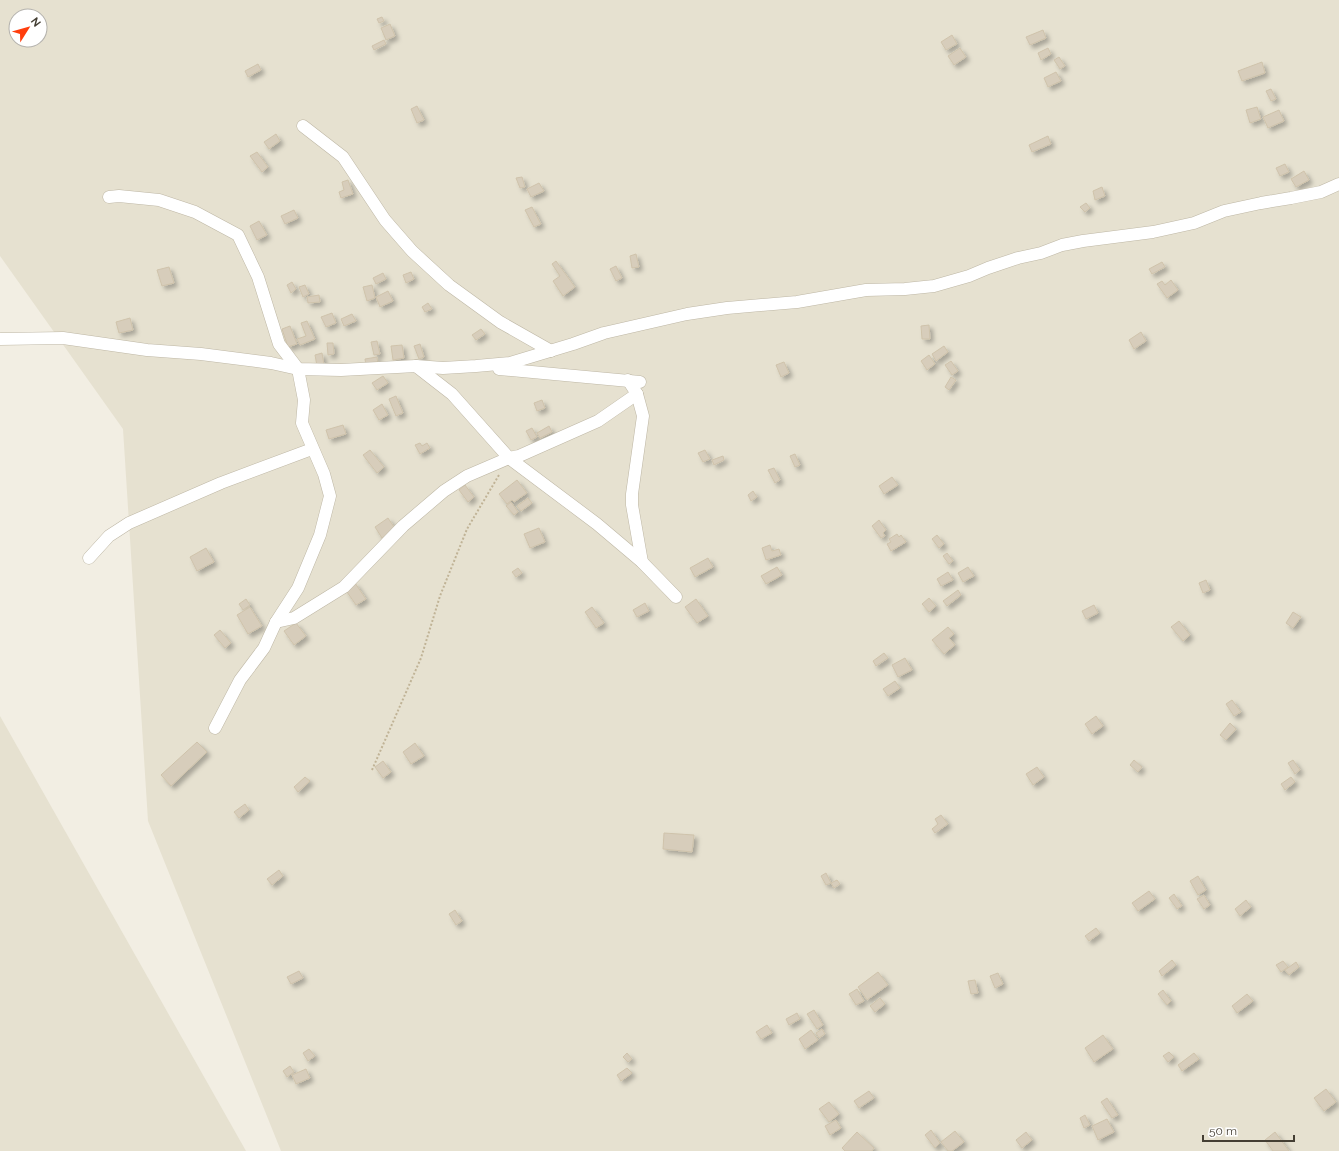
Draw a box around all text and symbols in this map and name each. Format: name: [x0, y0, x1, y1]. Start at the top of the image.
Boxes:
north arrow: [8, 8, 48, 48]
text: N: [28, 15, 43, 30]
scale bar: [1203, 1117, 1294, 1143]
text: 50 m: [1209, 1124, 1237, 1138]

